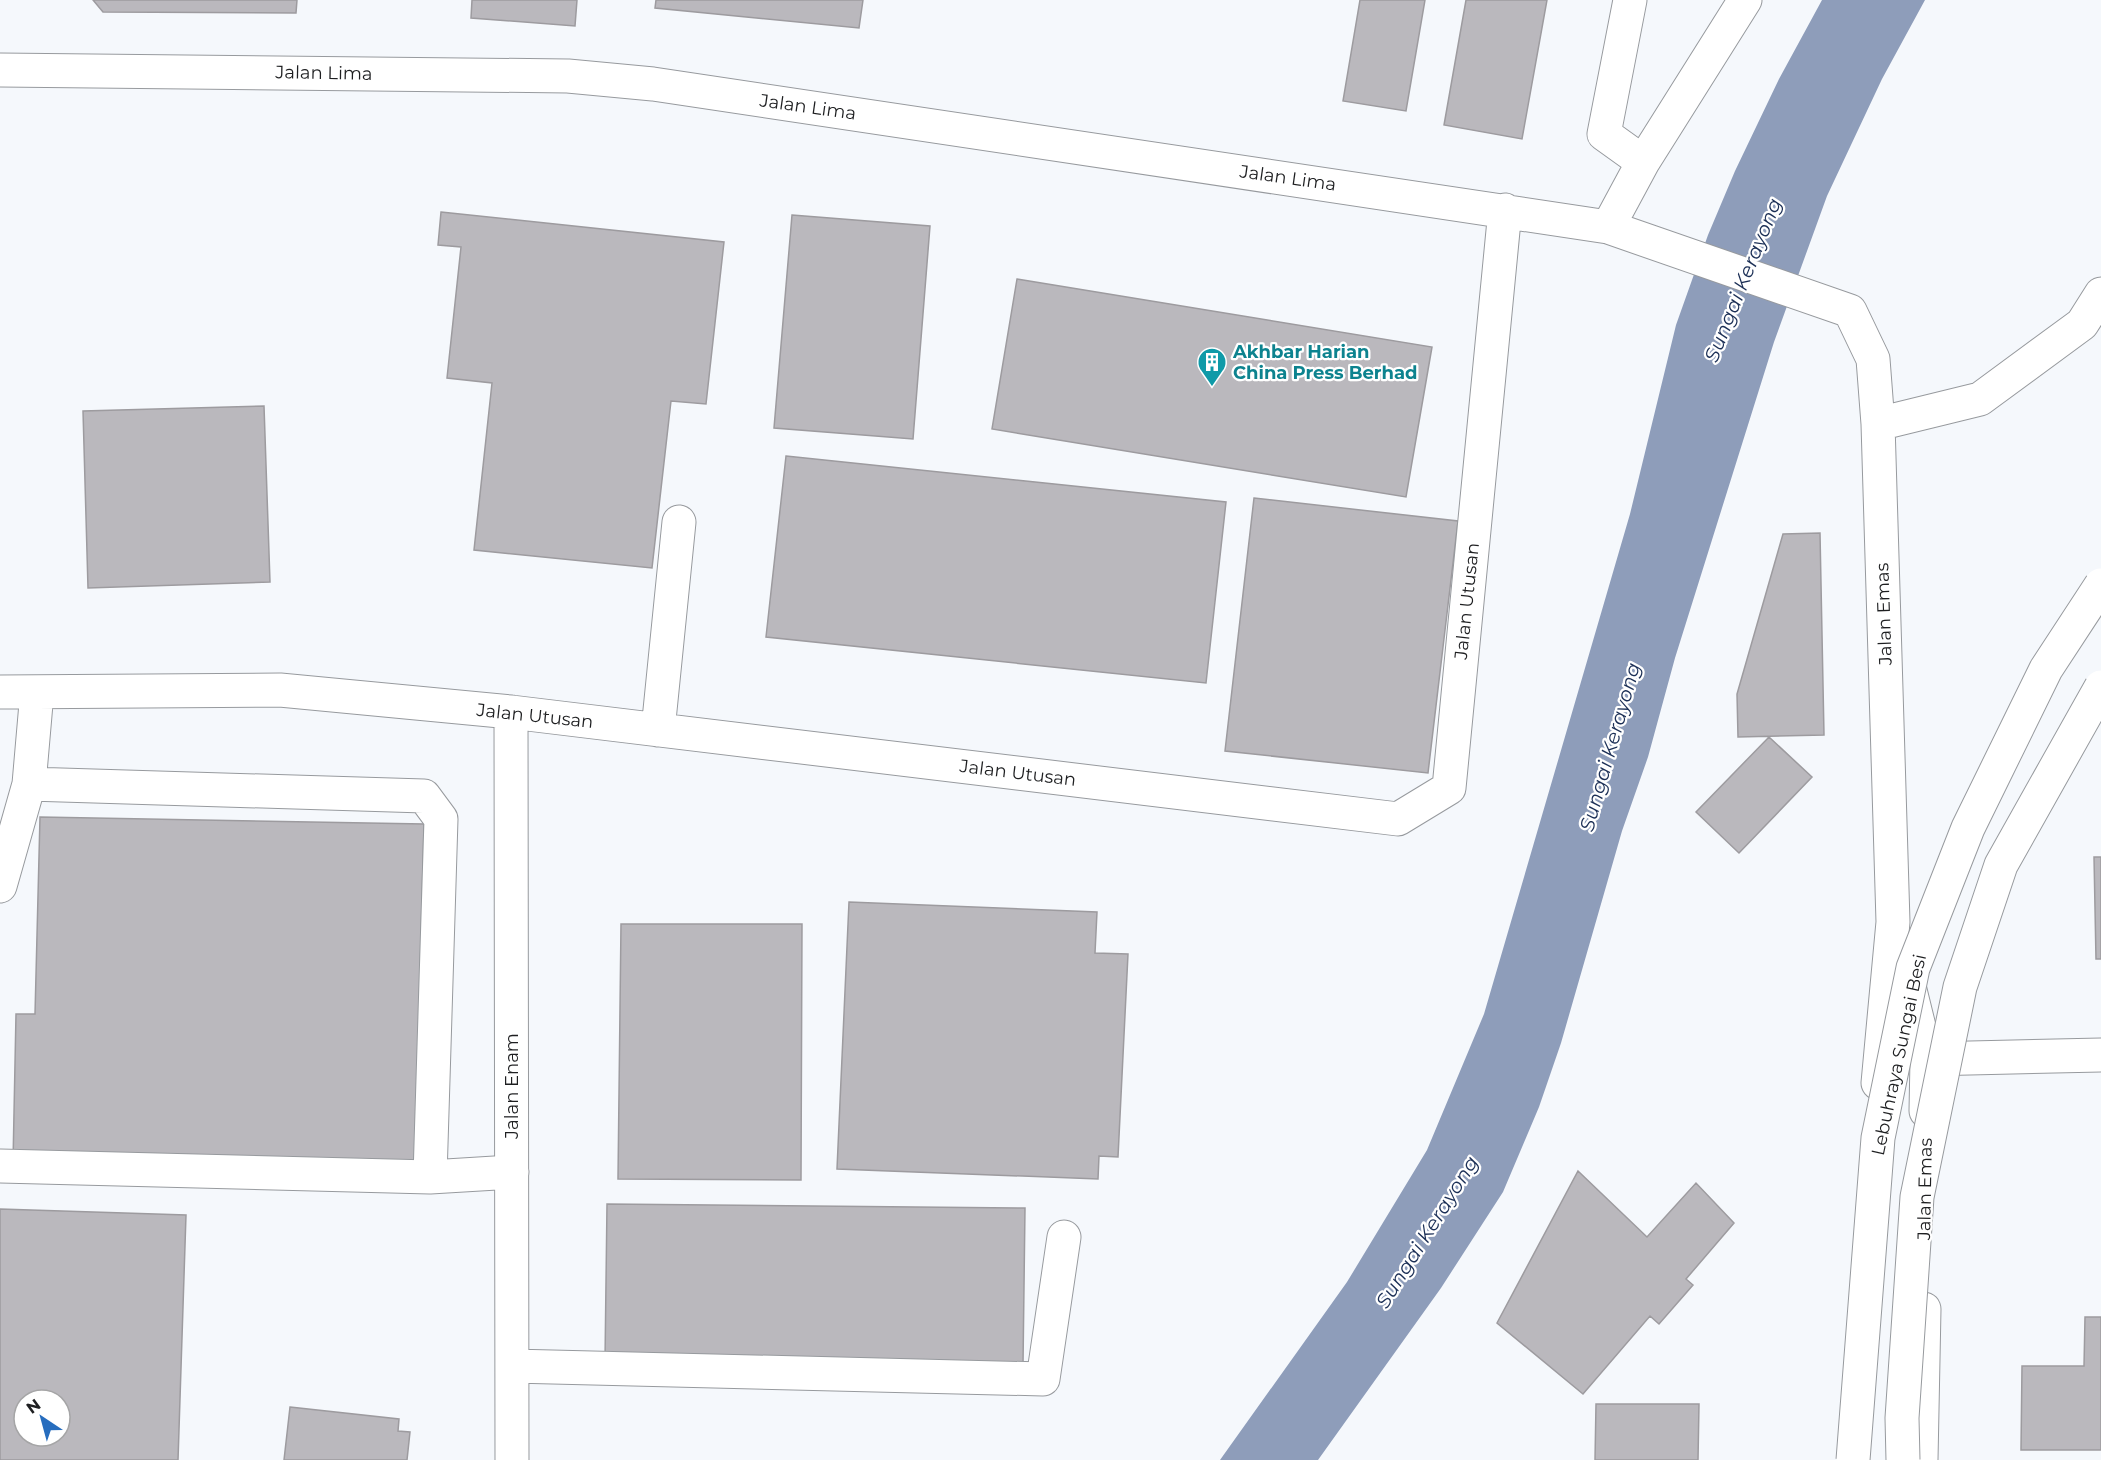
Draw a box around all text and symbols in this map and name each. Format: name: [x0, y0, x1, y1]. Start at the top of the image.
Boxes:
street label: Jalan Lima: [274, 61, 373, 85]
street label: Jalan Lima: [757, 89, 858, 125]
street label: Jalan Lima: [1237, 160, 1338, 196]
water label: Sungai Kerayong: [1699, 195, 1787, 365]
place label: Akhbar Harian China Press Berhad: [1232, 341, 1418, 384]
building icon: Akhbar Harian China Press Berhad: [1196, 346, 1228, 388]
street label: Jalan Utusan: [1450, 542, 1484, 661]
street label: Jalan Emas: [1871, 562, 1897, 667]
water label: Sungai Kerayong: [1574, 660, 1646, 834]
street label: Jalan Utusan: [475, 699, 594, 733]
street label: Jalan Utusan: [957, 755, 1078, 791]
street label: Lebuhraya Sungai Besi: [1867, 952, 1931, 1158]
street label: Jalan Enam: [501, 1033, 523, 1140]
street label: Jalan Emas: [1913, 1137, 1937, 1241]
water label: Sungai Kerayong: [1371, 1152, 1483, 1312]
north arrow: [12, 1388, 72, 1448]
text: N: [23, 1395, 44, 1418]

